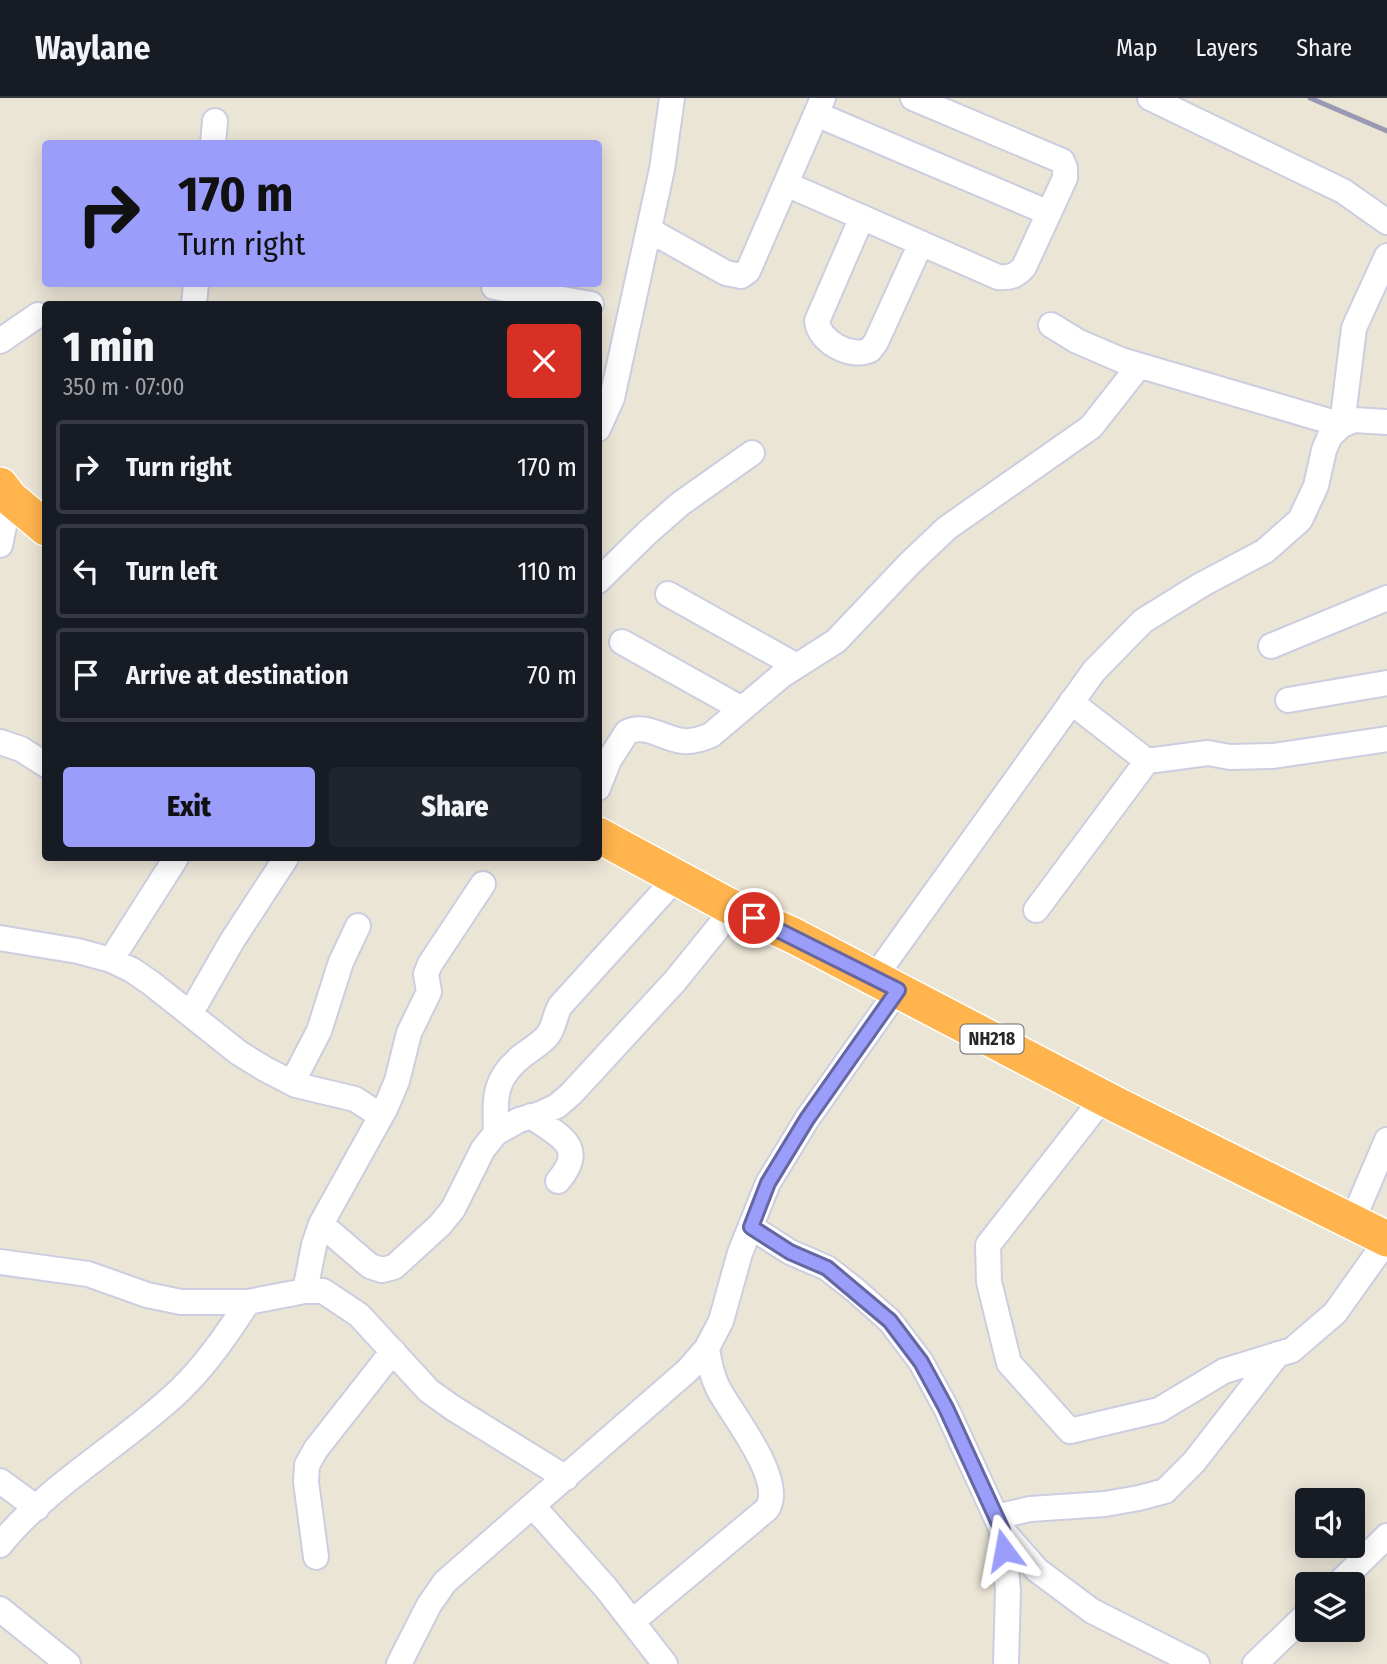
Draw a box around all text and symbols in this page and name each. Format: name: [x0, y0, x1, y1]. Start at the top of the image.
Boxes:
text: Waylane: [35, 28, 150, 68]
text: Map: [1116, 34, 1158, 62]
text: Layers: [1196, 34, 1258, 62]
text: Share: [1296, 34, 1352, 62]
text: 170 m: [178, 165, 294, 224]
icon: right: [63, 168, 154, 259]
text: Turn right: [178, 225, 305, 263]
text: 1 min: [63, 322, 154, 372]
button: close: [507, 324, 581, 398]
text: 350 m · 07:00: [63, 373, 184, 401]
icon: right: [67, 448, 105, 486]
text: Turn right: [126, 452, 232, 483]
text: 170 m: [517, 452, 577, 483]
icon: left: [67, 552, 105, 590]
text: Turn left: [126, 556, 218, 587]
text: 110 m: [517, 556, 577, 587]
icon: arrive: [67, 656, 105, 694]
text: Arrive at destination: [126, 660, 349, 691]
text: 70 m: [527, 660, 577, 691]
button: Exit: [63, 767, 315, 847]
button: Share: [329, 767, 581, 847]
pin: [724, 888, 784, 948]
icon: arrive: [735, 899, 773, 937]
road number: NH218: [960, 1024, 1024, 1054]
map controls: [1295, 1488, 1365, 1642]
button: sound: [1295, 1488, 1365, 1558]
position arrow: [967, 1513, 1041, 1587]
button: layers: [1295, 1572, 1365, 1642]

